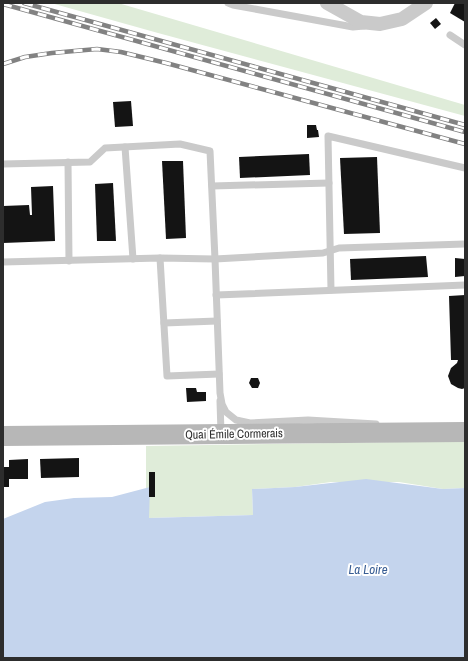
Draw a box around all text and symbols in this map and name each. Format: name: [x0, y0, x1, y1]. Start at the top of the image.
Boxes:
street label: Quai Émile Cormerais: [185, 425, 283, 443]
water label: La Loire: [348, 561, 388, 578]

